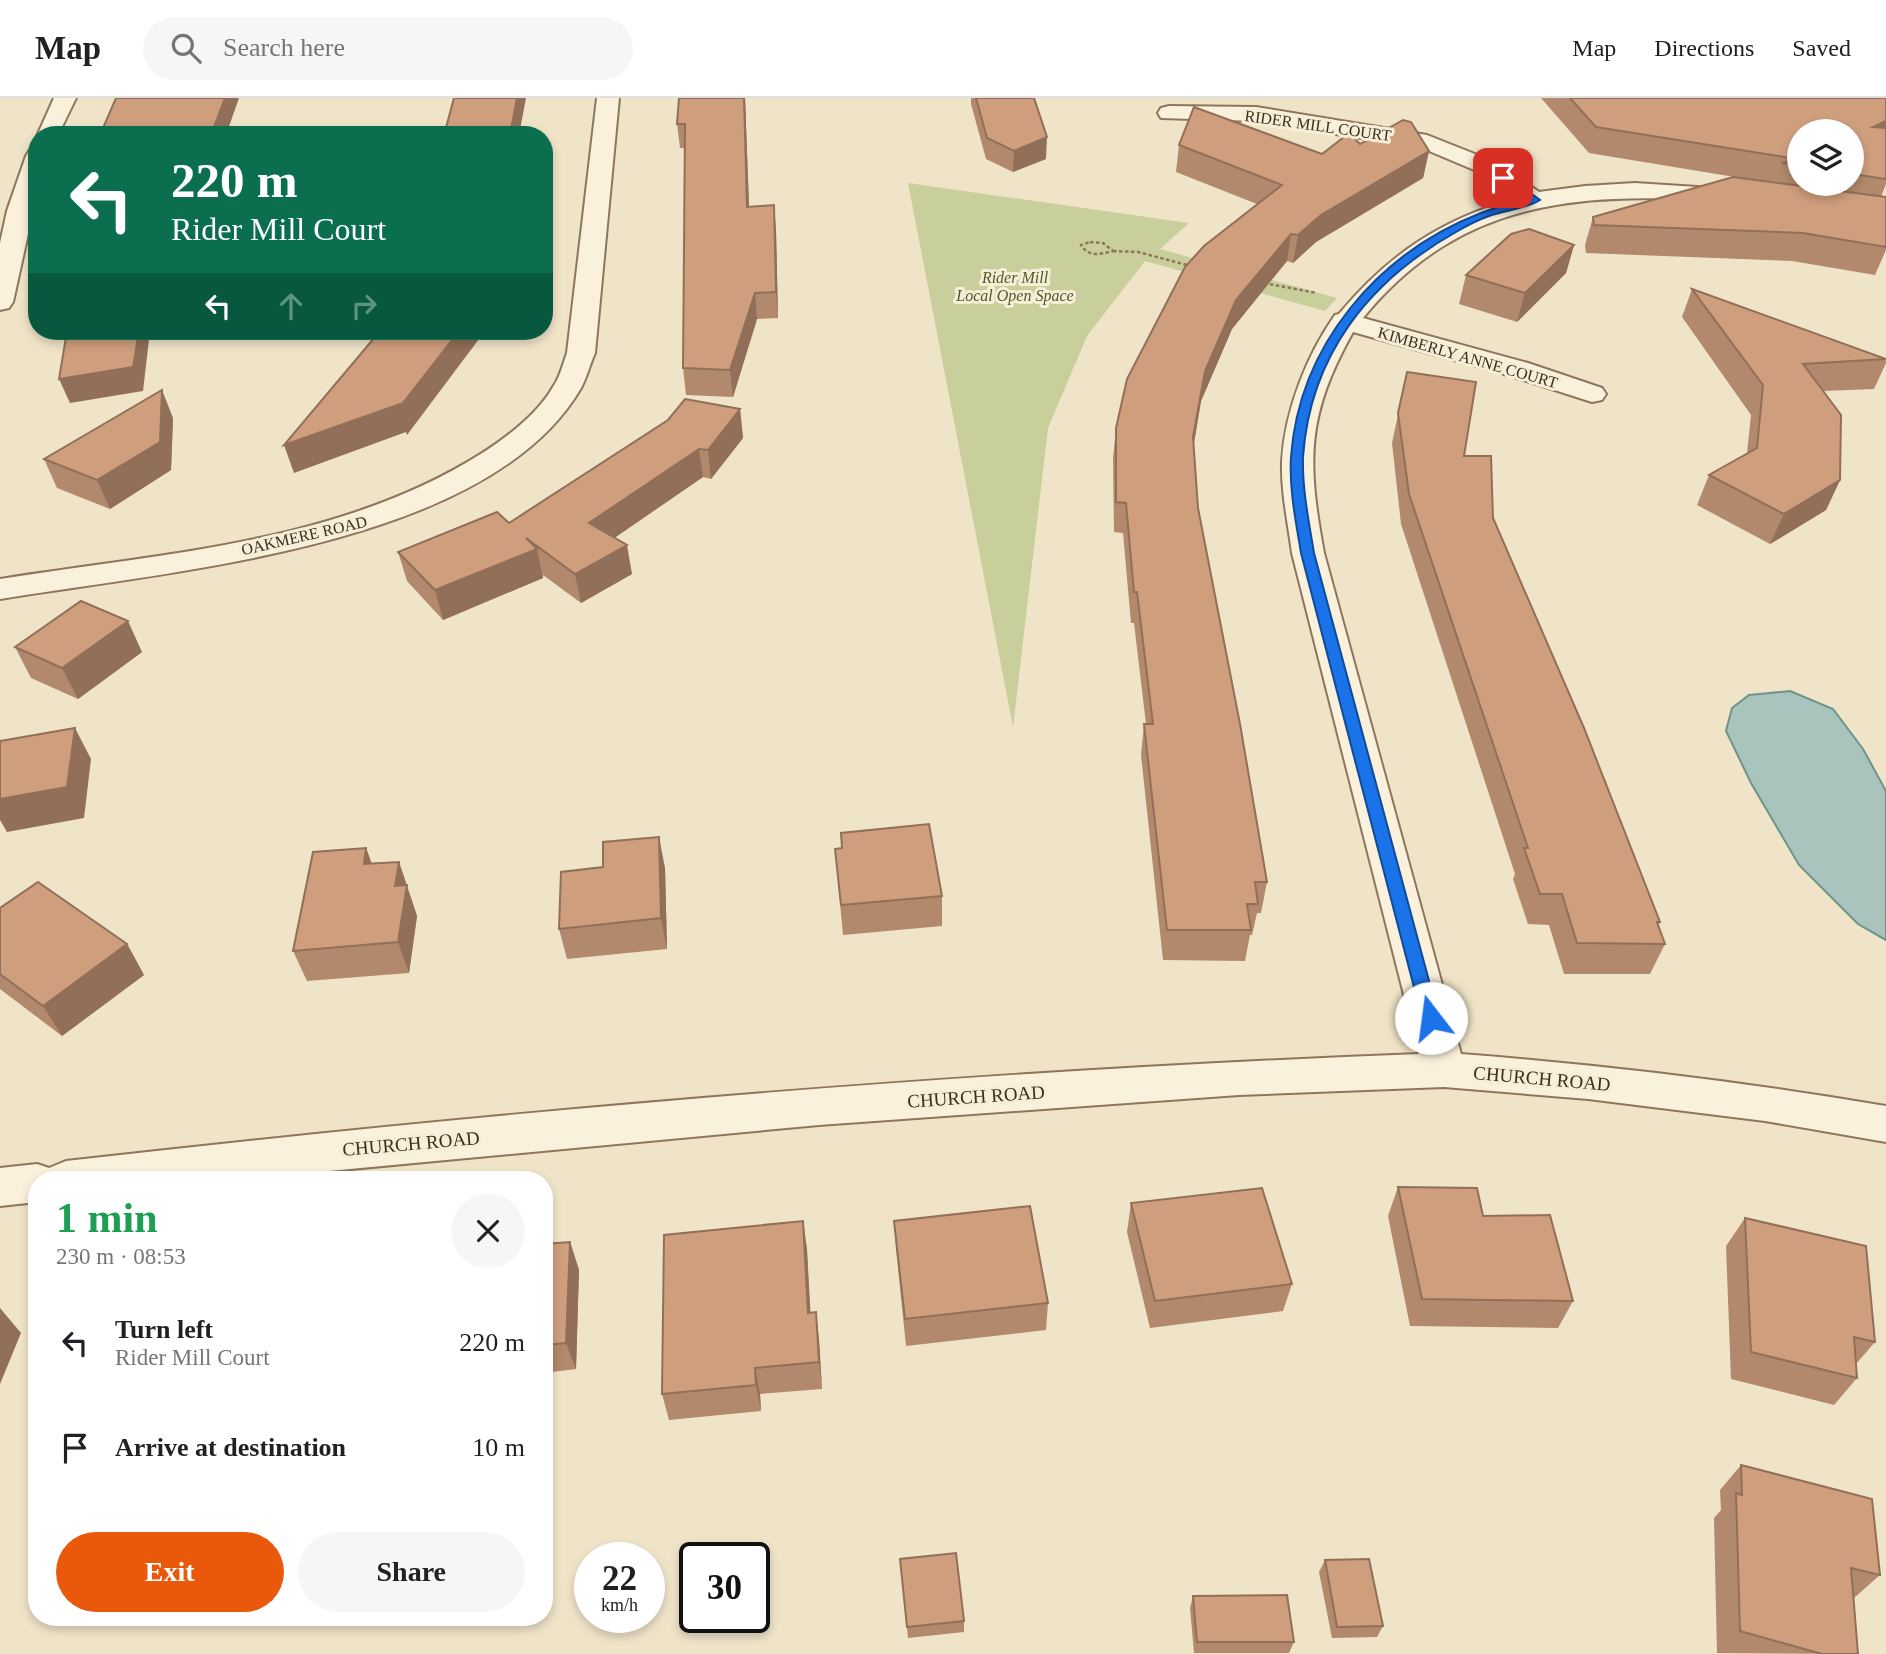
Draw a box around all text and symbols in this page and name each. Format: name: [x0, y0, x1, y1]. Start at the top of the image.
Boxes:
search box: [143, 17, 633, 80]
icon: search: [167, 29, 205, 67]
text: Map: [35, 30, 101, 66]
text: Search here: [223, 33, 345, 62]
text: Map: [1572, 35, 1616, 61]
text: Directions: [1654, 35, 1754, 61]
text: Saved: [1792, 35, 1851, 61]
street label: RIDER MILL COURT: [1244, 107, 1393, 144]
map controls: [1787, 119, 1864, 196]
button: layers: [1787, 119, 1864, 196]
pin: [1473, 148, 1533, 208]
text: 220 m: [171, 153, 298, 208]
icon: left: [56, 154, 147, 245]
icon: arrive: [1484, 159, 1522, 197]
text: Rider Mill Court: [171, 211, 386, 247]
park label: Rider Mill Local Open Space: [955, 269, 1074, 305]
icon: left: [199, 287, 237, 325]
icon: ahead: [272, 287, 310, 325]
icon: right: [345, 287, 383, 325]
street label: KIMBERLY ANNE COURT: [1376, 324, 1560, 391]
street label: OAKMERE ROAD: [240, 513, 369, 558]
position arrow: [1394, 981, 1468, 1055]
street label: CHURCH ROAD: [1472, 1062, 1612, 1095]
street label: CHURCH ROAD: [907, 1081, 1045, 1112]
street label: CHURCH ROAD: [341, 1127, 481, 1160]
button: close: [451, 1194, 525, 1268]
text: 1 min: [56, 1195, 158, 1241]
text: 230 m · 08:53: [56, 1244, 186, 1269]
text: Turn left: [115, 1315, 213, 1344]
icon: left: [56, 1324, 94, 1362]
text: 220 m: [459, 1328, 525, 1357]
text: Rider Mill Court: [115, 1345, 270, 1370]
icon: arrive: [56, 1429, 94, 1467]
text: Arrive at destination: [115, 1433, 346, 1462]
text: 10 m: [472, 1433, 525, 1462]
button: Exit: [56, 1532, 284, 1612]
button: Share: [298, 1532, 525, 1612]
speed limit sign: 30: [679, 1542, 770, 1633]
text: 22: [602, 1559, 637, 1598]
text: km/h: [601, 1595, 638, 1615]

